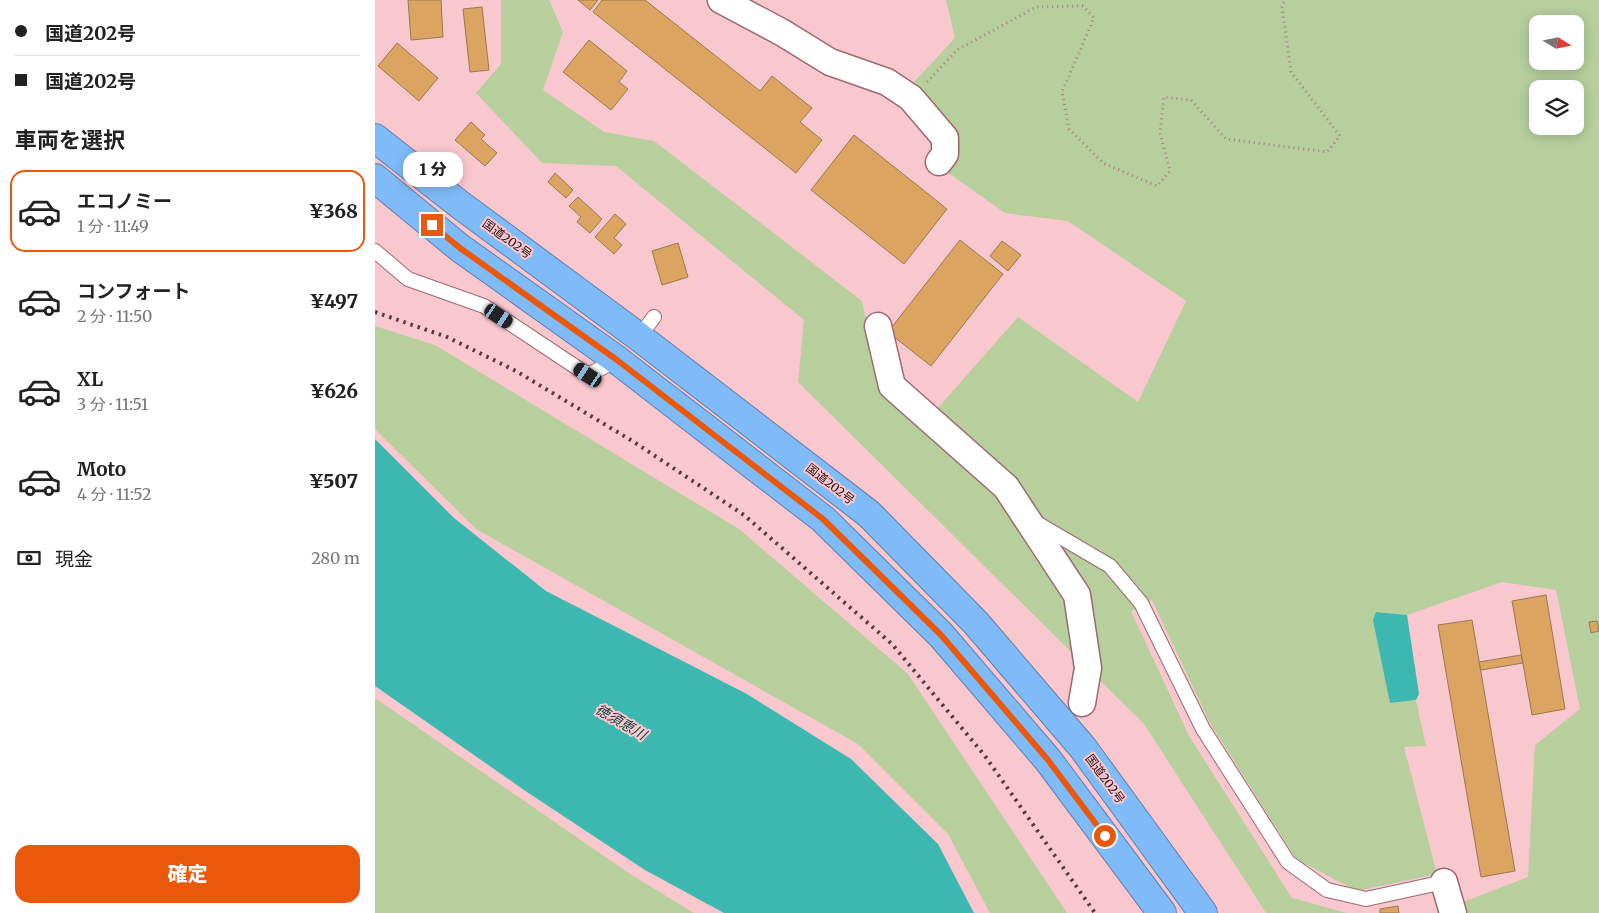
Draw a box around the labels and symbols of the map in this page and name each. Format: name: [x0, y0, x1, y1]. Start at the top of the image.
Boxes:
north arrow: [1529, 15, 1584, 70]
callout: 1 分: [402, 152, 462, 188]
route end: [421, 214, 443, 236]
street label: 国道202号: [480, 216, 535, 262]
car: [482, 301, 515, 331]
car: [571, 360, 604, 390]
street label: 国道202号: [803, 460, 858, 507]
water label: 徳須恵川: [592, 700, 651, 745]
street label: 国道202号: [1082, 751, 1128, 806]
route start: [1094, 825, 1116, 847]

